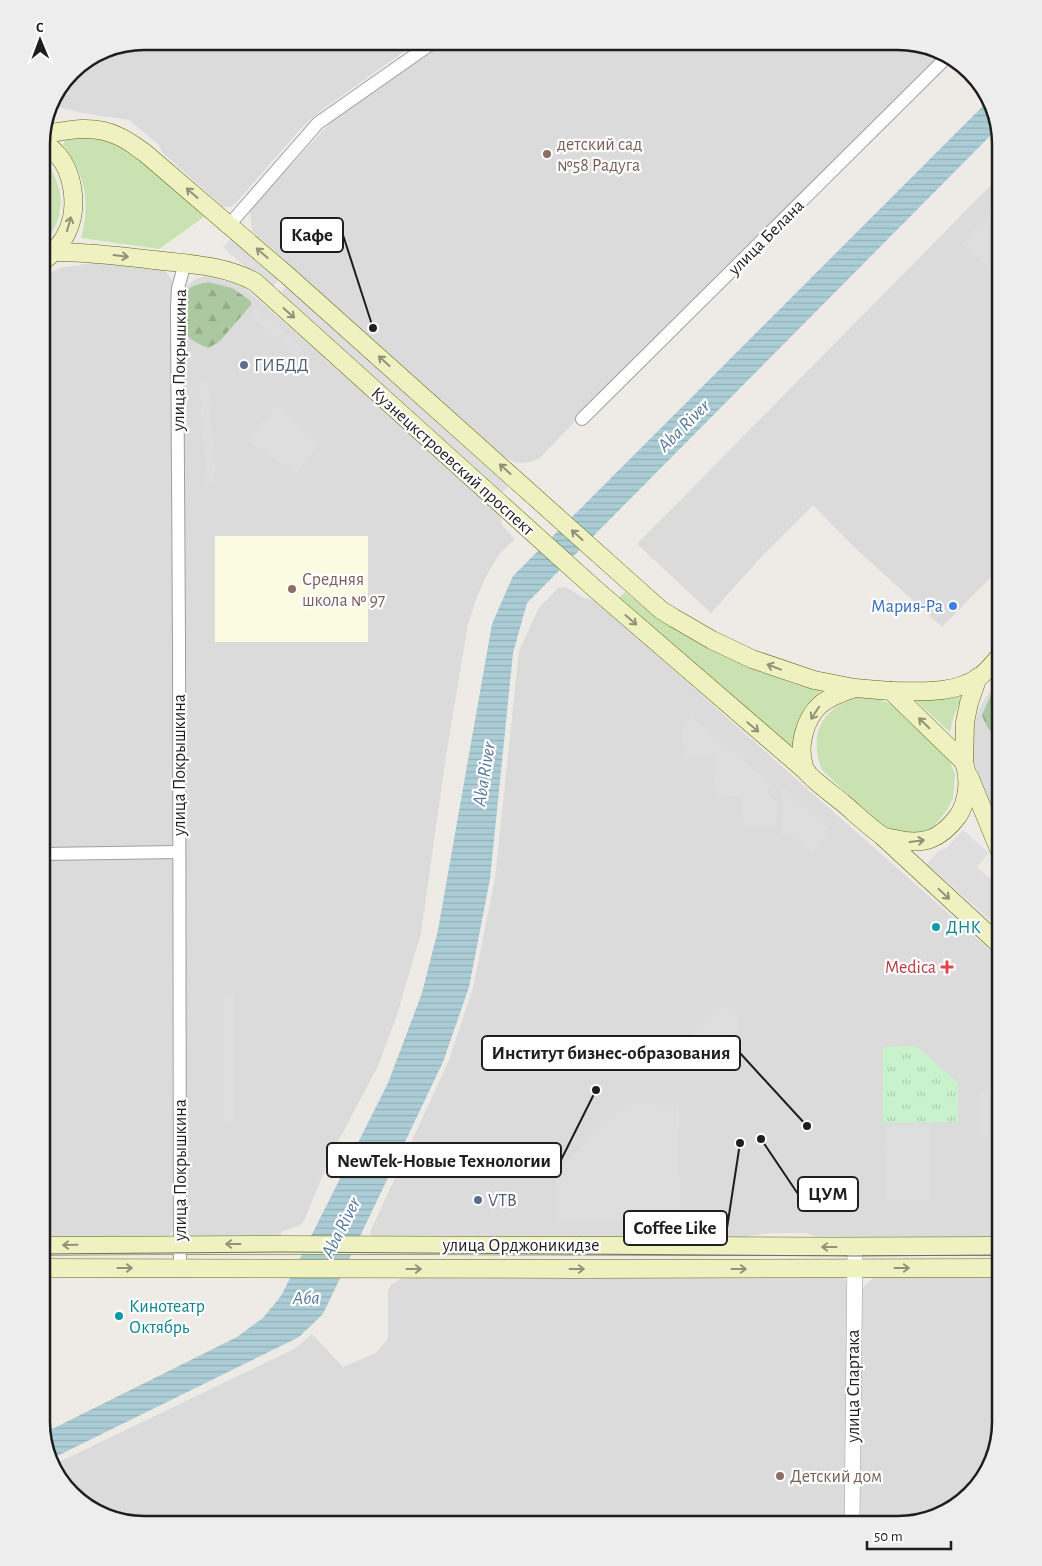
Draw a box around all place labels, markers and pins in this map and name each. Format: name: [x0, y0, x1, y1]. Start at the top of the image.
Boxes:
place label: детский сад №58 Радуга: [557, 136, 642, 175]
marker: детский сад №58 Радуга: [541, 148, 553, 160]
callout: Кафе: [281, 218, 343, 252]
place label: ГИБДД: [254, 357, 309, 375]
marker: ГИБДД: [238, 359, 250, 371]
place label: Средняя школа № 97: [302, 571, 385, 610]
marker: Средняя школа № 97: [286, 583, 298, 595]
place label: Мария-Ра: [871, 598, 943, 616]
marker: Мария-Ра: [947, 600, 959, 612]
place label: ДНК: [946, 919, 981, 937]
marker: ДНК: [930, 921, 942, 933]
place label: Medica: [885, 959, 936, 977]
marker: Medica: [940, 960, 954, 974]
callout: Институт бизнес-образования: [482, 1036, 740, 1070]
callout: NewTek-Новые Технологии: [327, 1143, 561, 1177]
callout: ЦУМ: [798, 1177, 858, 1211]
place label: VTB: [488, 1192, 517, 1210]
marker: VTB: [472, 1194, 484, 1206]
callout: Coffee Like: [624, 1211, 727, 1245]
place label: Кинотеатр Октябрь: [129, 1298, 205, 1337]
marker: Кинотеатр Октябрь: [113, 1310, 125, 1322]
place label: Детский дом: [790, 1468, 882, 1486]
marker: Детский дом: [774, 1470, 786, 1482]

